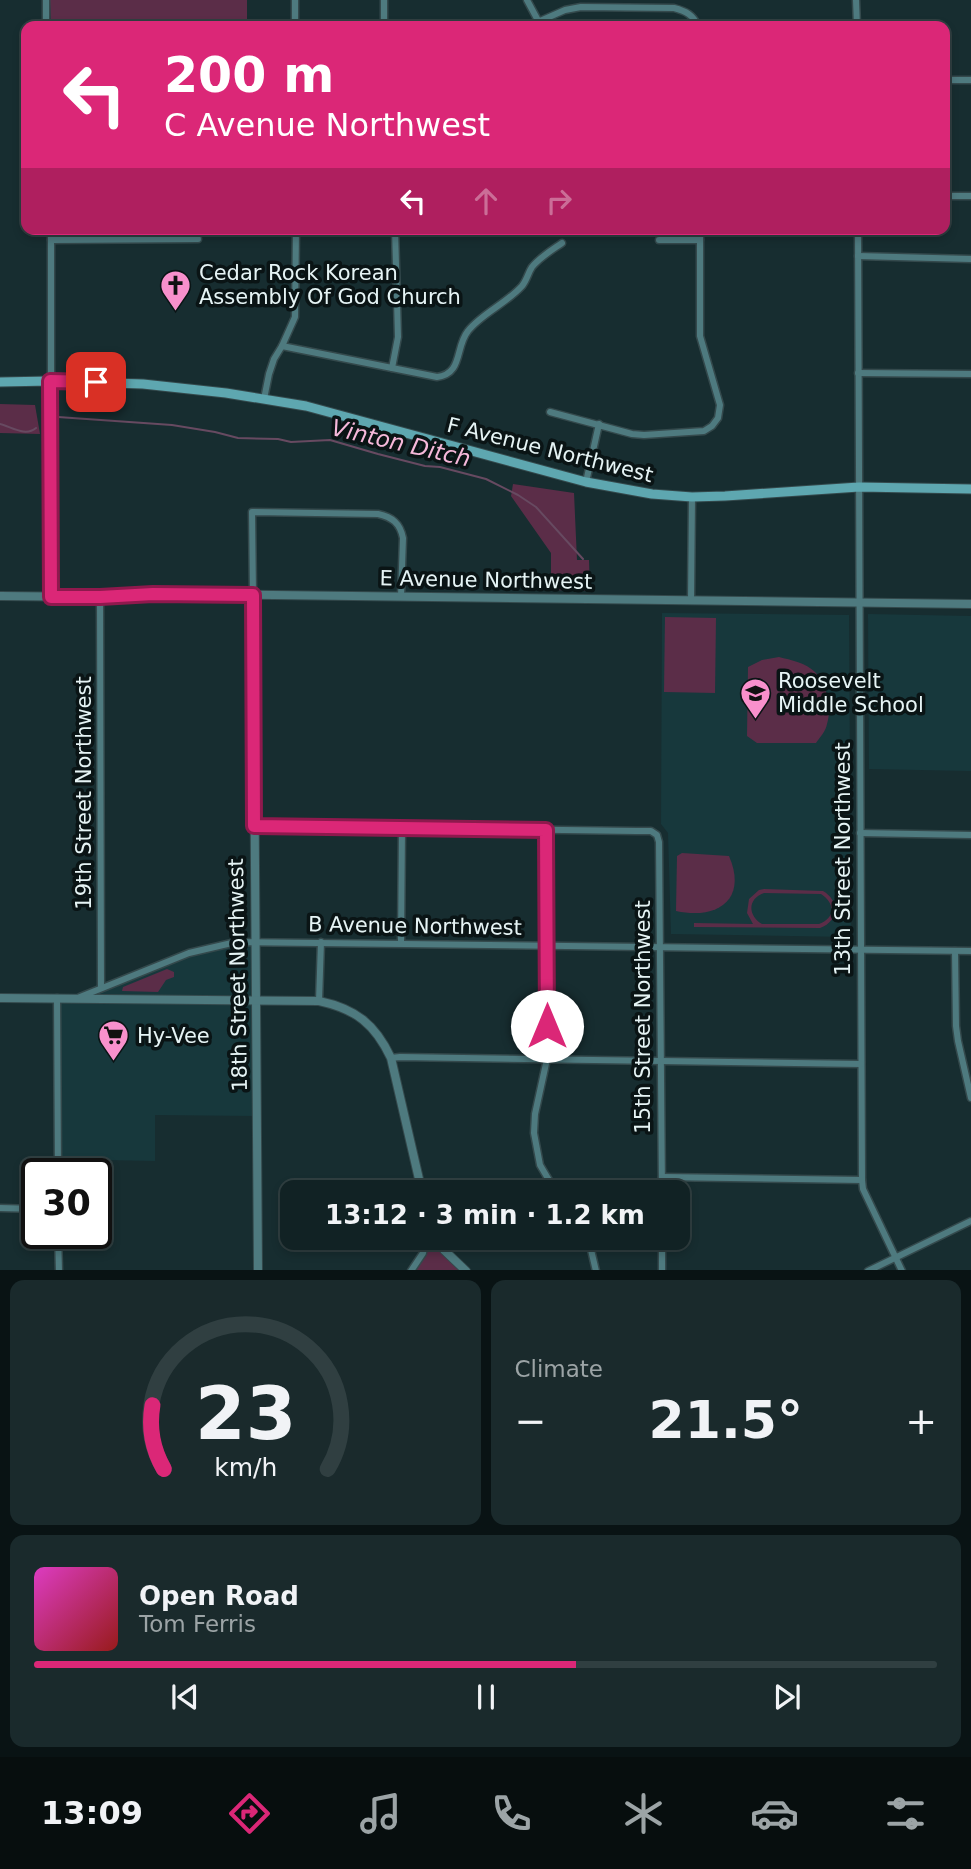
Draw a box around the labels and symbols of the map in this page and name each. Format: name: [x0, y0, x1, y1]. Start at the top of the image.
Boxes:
place label: Cedar Rock Korean Assembly Of God Church: [199, 261, 461, 309]
church icon: Cedar Rock Korean Assembly Of God Church: [159, 268, 193, 312]
pin: [66, 352, 126, 412]
street label: F Avenue Northwest: [445, 413, 655, 487]
water label: Vinton Ditch: [329, 414, 473, 472]
street label: E Avenue Northwest: [379, 566, 593, 594]
place label: Roosevelt Middle School: [778, 669, 924, 717]
street label: 19th Street Northwest: [72, 676, 96, 910]
school or university icon: Roosevelt Middle School: [738, 676, 772, 720]
street label: 13th Street Northwest: [831, 742, 855, 976]
street label: 18th Street Northwest: [224, 858, 252, 1092]
street label: 15th Street Northwest: [631, 900, 655, 1134]
street label: B Avenue Northwest: [308, 912, 522, 940]
position arrow: [510, 989, 584, 1063]
supermarket icon: Hy-Vee: [97, 1019, 131, 1063]
place label: Hy-Vee: [137, 1024, 210, 1048]
speed limit sign: 30: [21, 1158, 112, 1249]

